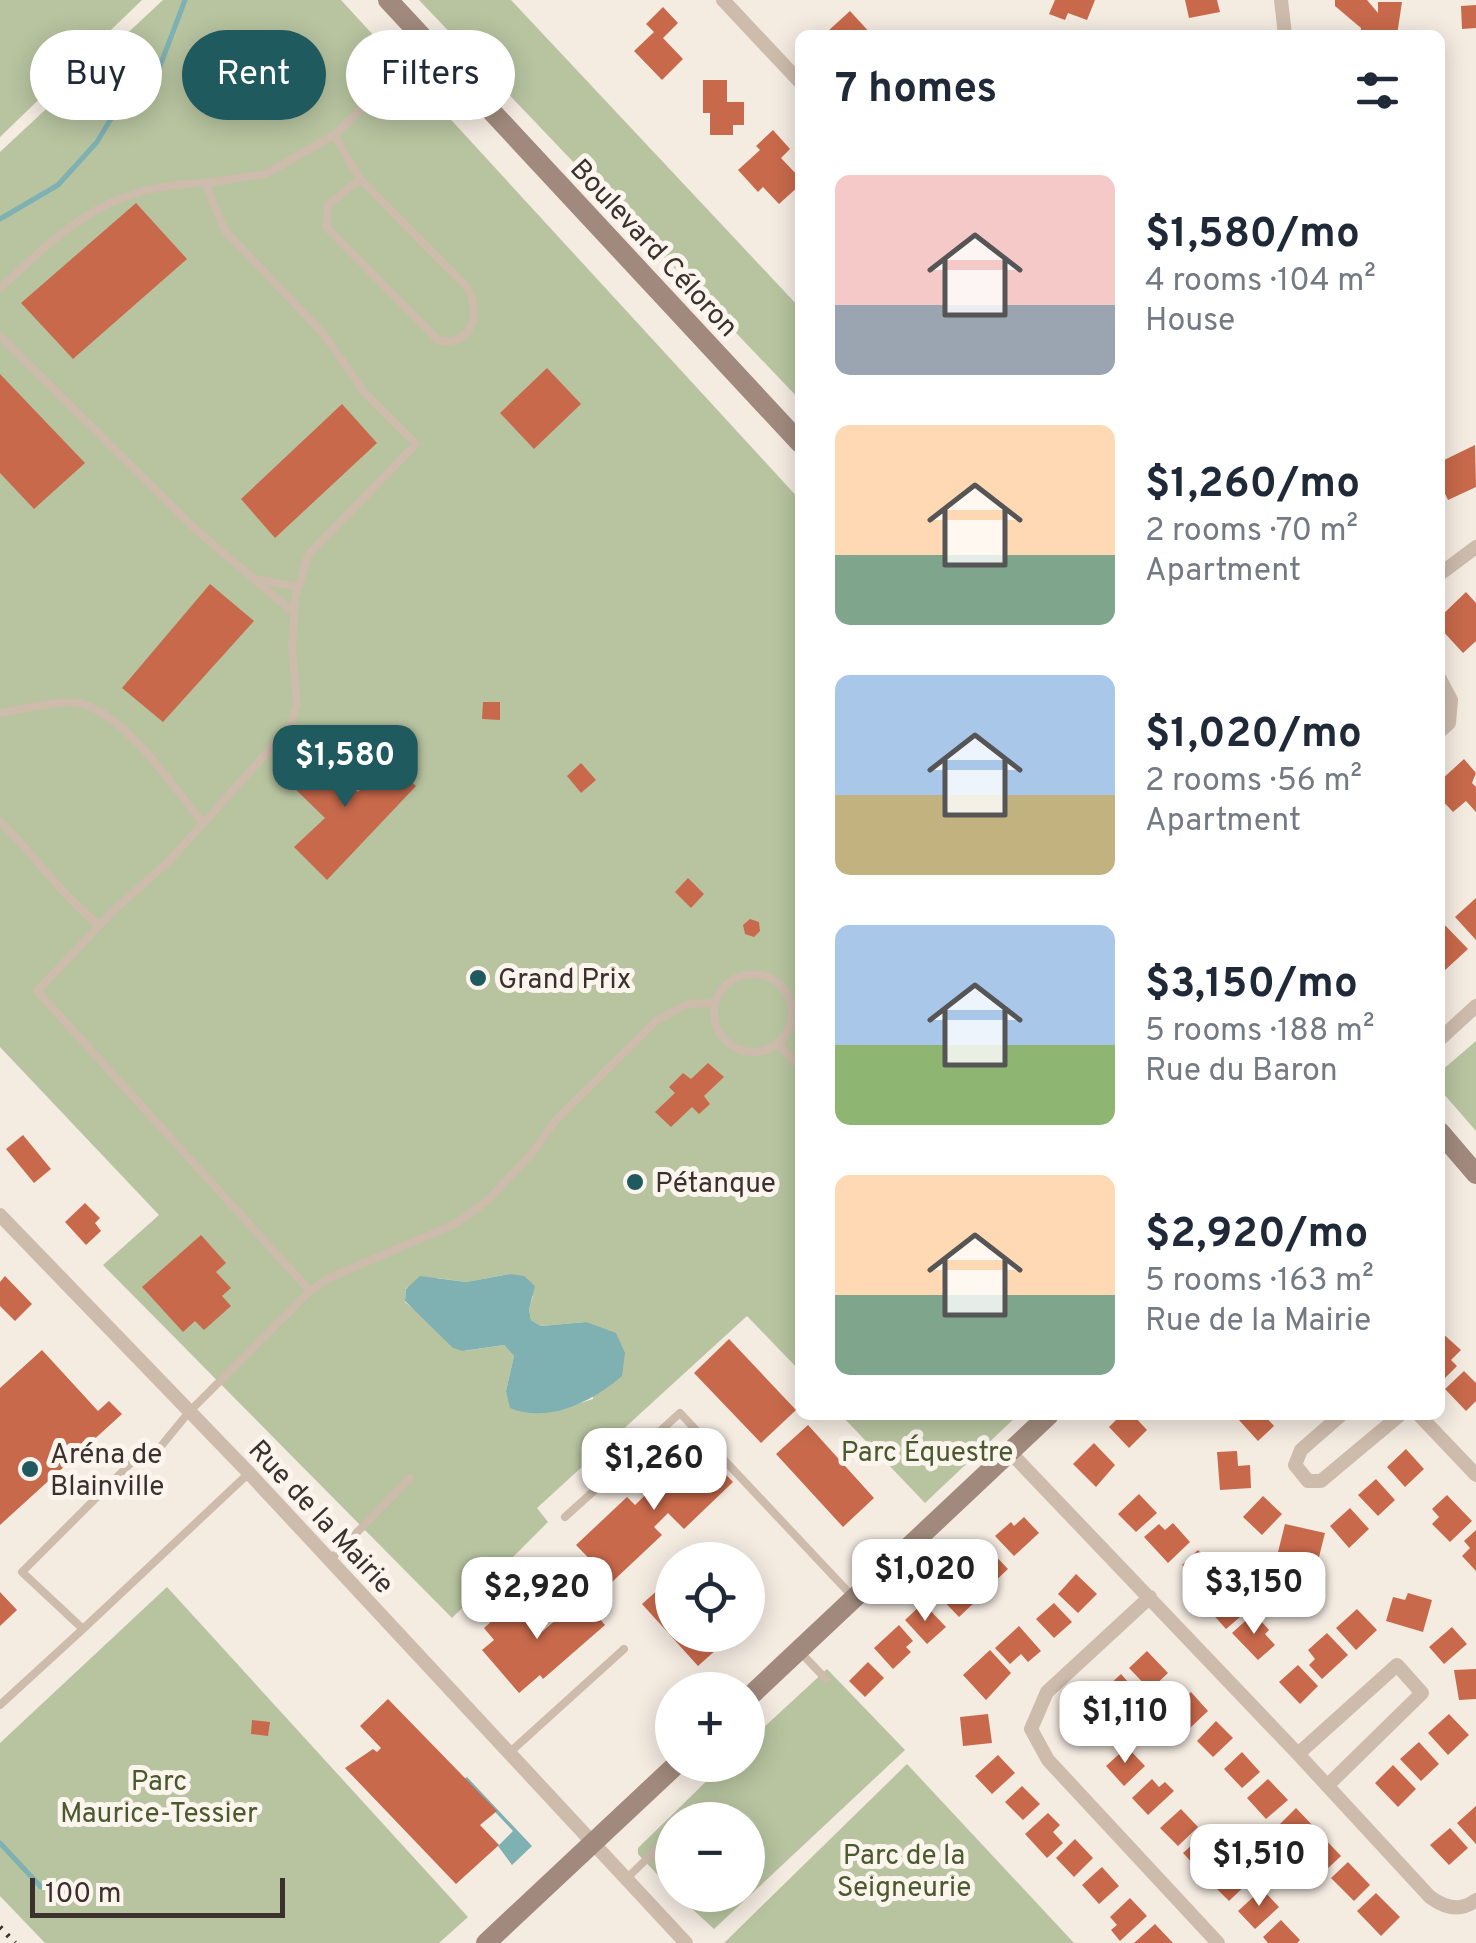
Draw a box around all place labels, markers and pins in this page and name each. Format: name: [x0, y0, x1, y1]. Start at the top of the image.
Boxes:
pin: $1,580: [264, 725, 426, 810]
place label: Grand Prix: [498, 963, 631, 999]
marker: Grand Prix: [467, 967, 489, 989]
place label: Pétanque: [655, 1167, 776, 1203]
marker: Pétanque: [624, 1171, 646, 1193]
pin: $1,260: [573, 1428, 735, 1513]
place label: Aréna de Blainville: [50, 1438, 164, 1506]
marker: Aréna de Blainville: [19, 1458, 41, 1480]
pin: $1,020: [844, 1539, 1006, 1624]
pin: $3,150: [1173, 1552, 1335, 1637]
pin: $2,920: [456, 1557, 618, 1642]
pin: $1,110: [1044, 1681, 1206, 1766]
pin: $1,510: [1178, 1824, 1340, 1909]

